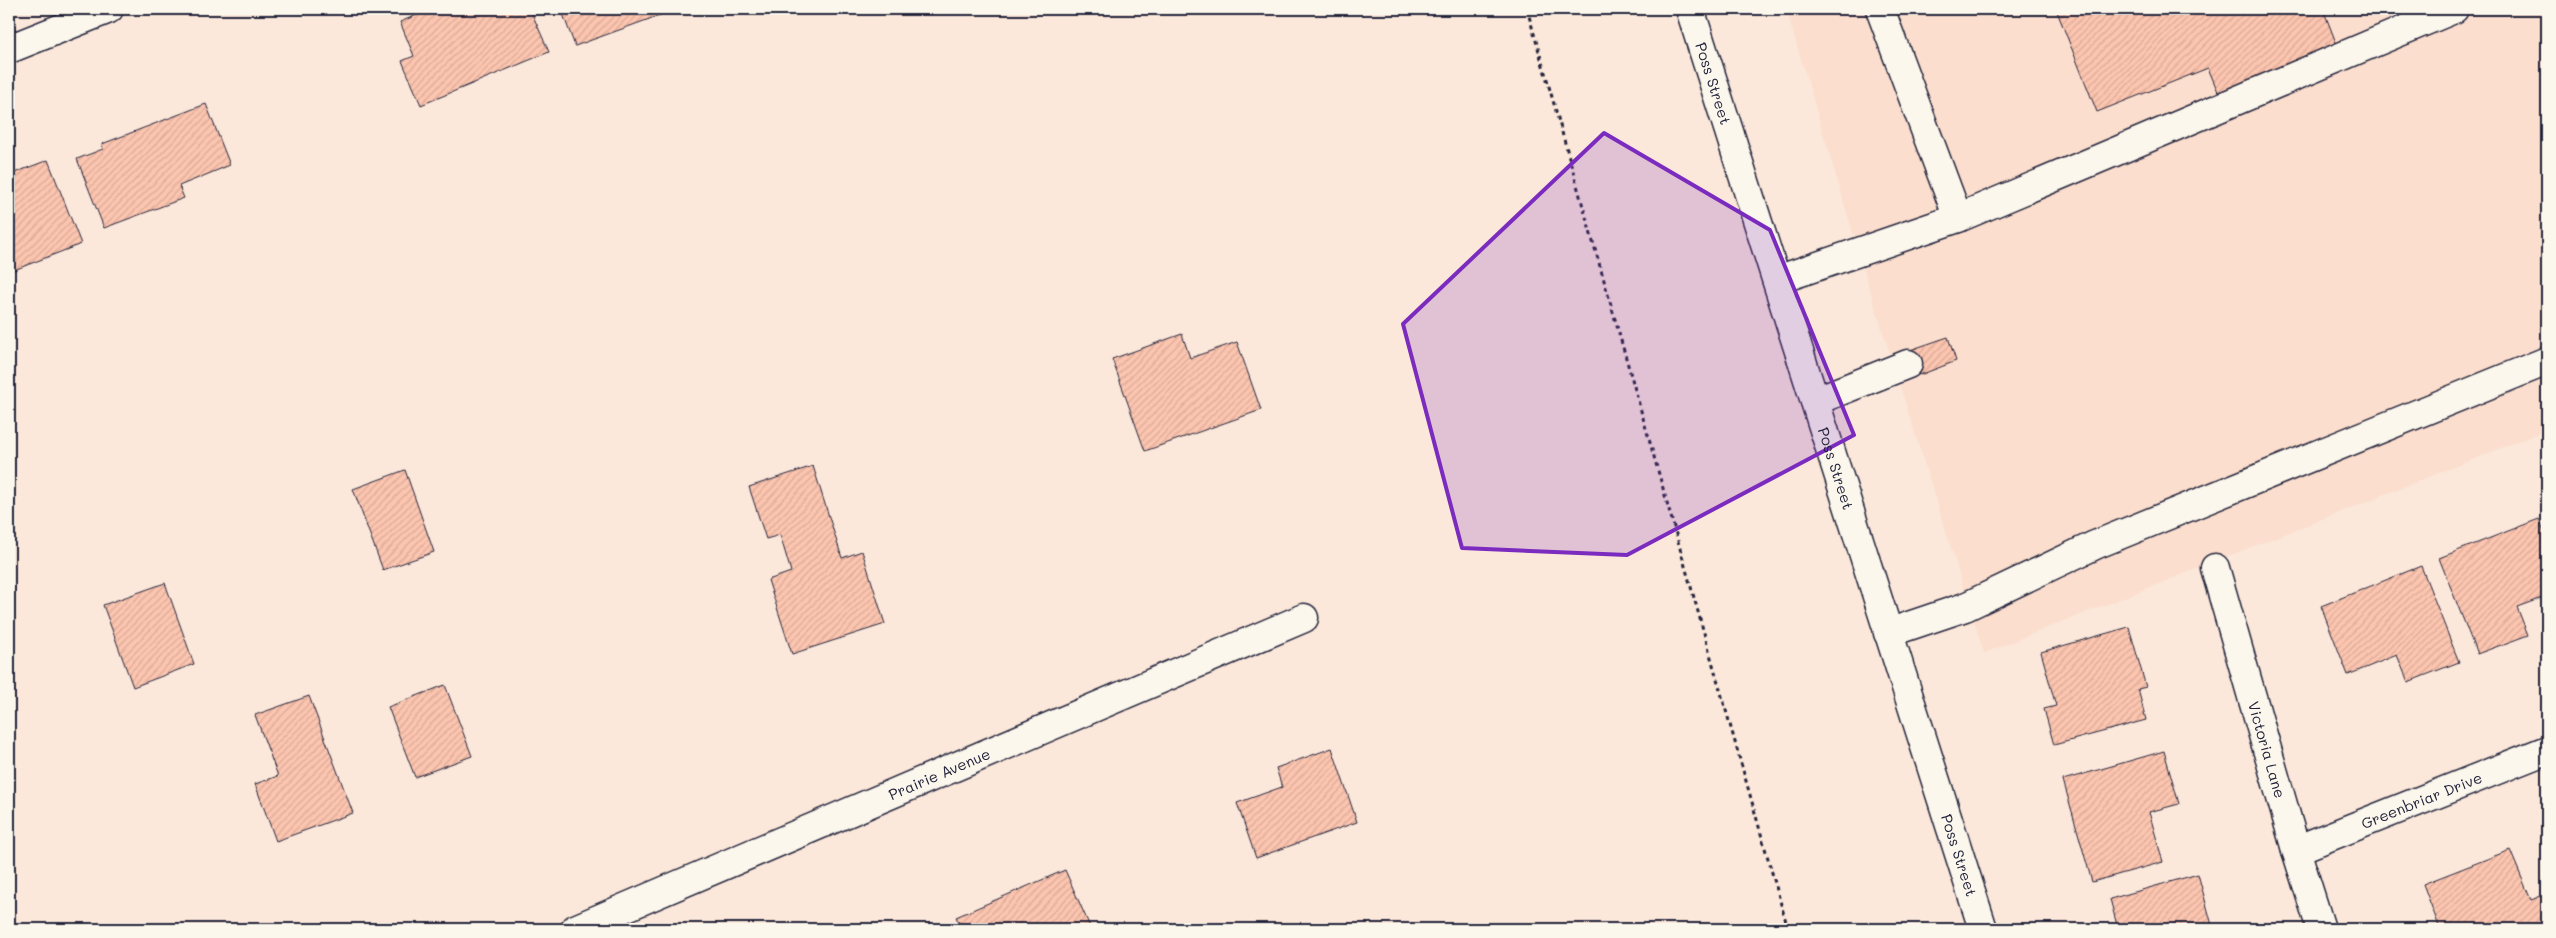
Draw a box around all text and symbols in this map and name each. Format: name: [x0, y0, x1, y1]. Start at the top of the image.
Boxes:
street label: Poss Street: [1691, 40, 1736, 127]
street label: Poss Street: [1814, 425, 1859, 512]
street label: Victoria Lane: [2244, 699, 2291, 800]
street label: Prairie Avenue: [885, 743, 993, 804]
street label: Greenbriar Drive: [2358, 767, 2485, 833]
street label: Poss Street: [1937, 811, 1982, 899]

